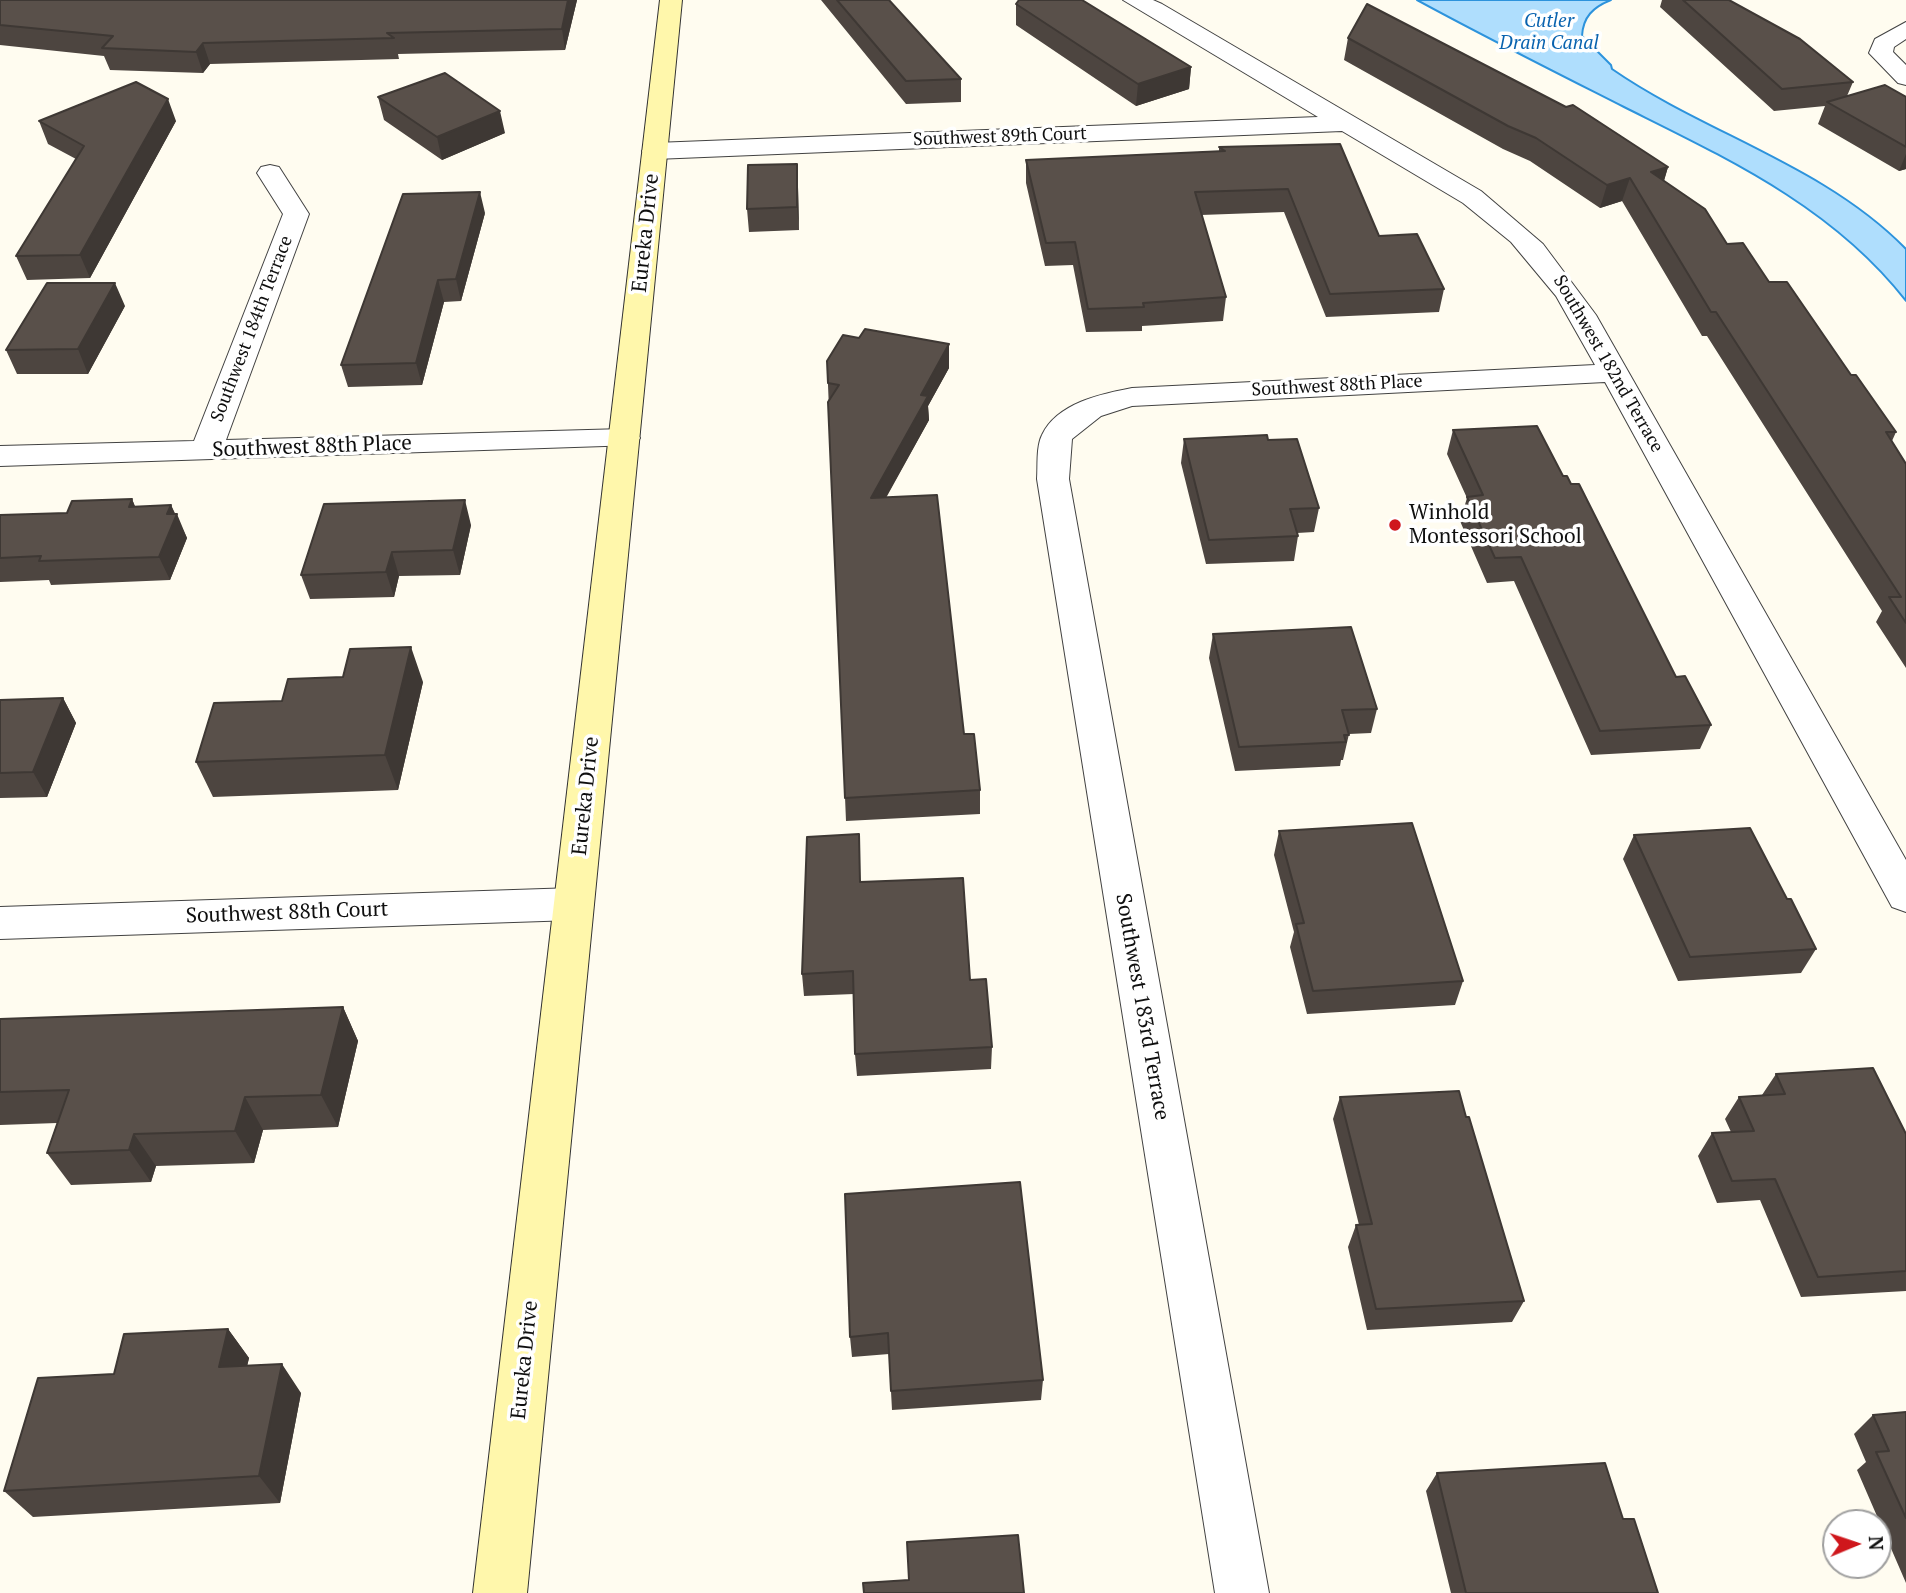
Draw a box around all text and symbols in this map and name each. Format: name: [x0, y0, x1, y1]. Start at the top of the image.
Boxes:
water label: Cutler Drain Canal: [1499, 11, 1599, 55]
street label: Southwest 89th Court: [913, 123, 1087, 151]
street label: Eureka Drive: [627, 172, 665, 294]
street label: Southwest 184th Terrace: [207, 233, 297, 425]
street label: Southwest 182nd Terrace: [1548, 272, 1668, 456]
street label: Southwest 88th Place: [1251, 371, 1423, 401]
street label: Southwest 88th Place: [212, 431, 412, 463]
place label: Winhold Montessori School: [1409, 500, 1582, 550]
marker: Winhold Montessori School: [1387, 517, 1403, 533]
street label: Eureka Drive: [567, 735, 605, 857]
street label: Southwest 183rd Terrace: [1110, 892, 1174, 1122]
street label: Southwest 88th Court: [185, 897, 389, 929]
street label: Eureka Drive: [506, 1299, 544, 1421]
north arrow: [1822, 1509, 1892, 1579]
text: N: [1864, 1536, 1889, 1551]

